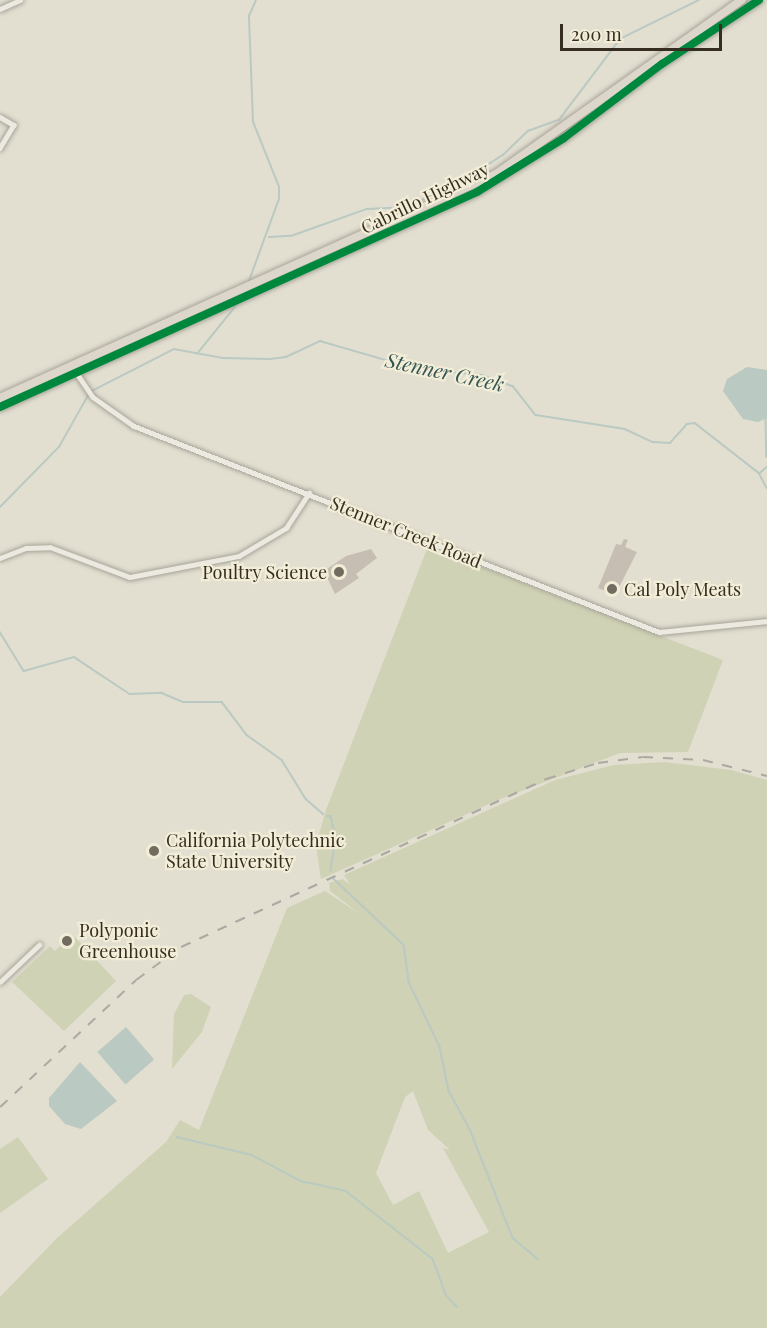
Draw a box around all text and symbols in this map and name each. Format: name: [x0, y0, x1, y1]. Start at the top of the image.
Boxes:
scale bar: [563, 12, 725, 50]
text: 200 m: [571, 22, 622, 46]
street label: Cabrillo Highway: [357, 158, 493, 238]
water label: Stenner Creek: [383, 347, 507, 395]
street label: Stenner Creek Road: [327, 492, 485, 572]
place label: Poultry Science: [202, 561, 327, 583]
marker: Poultry Science: [332, 565, 346, 579]
place label: Cal Poly Meats: [624, 578, 742, 600]
marker: Cal Poly Meats: [605, 582, 619, 596]
place label: California Polytechnic State University: [166, 830, 345, 872]
marker: California Polytechnic State University: [147, 844, 161, 858]
place label: Polyponic Greenhouse: [79, 920, 176, 962]
marker: Polyponic Greenhouse: [60, 934, 74, 948]

